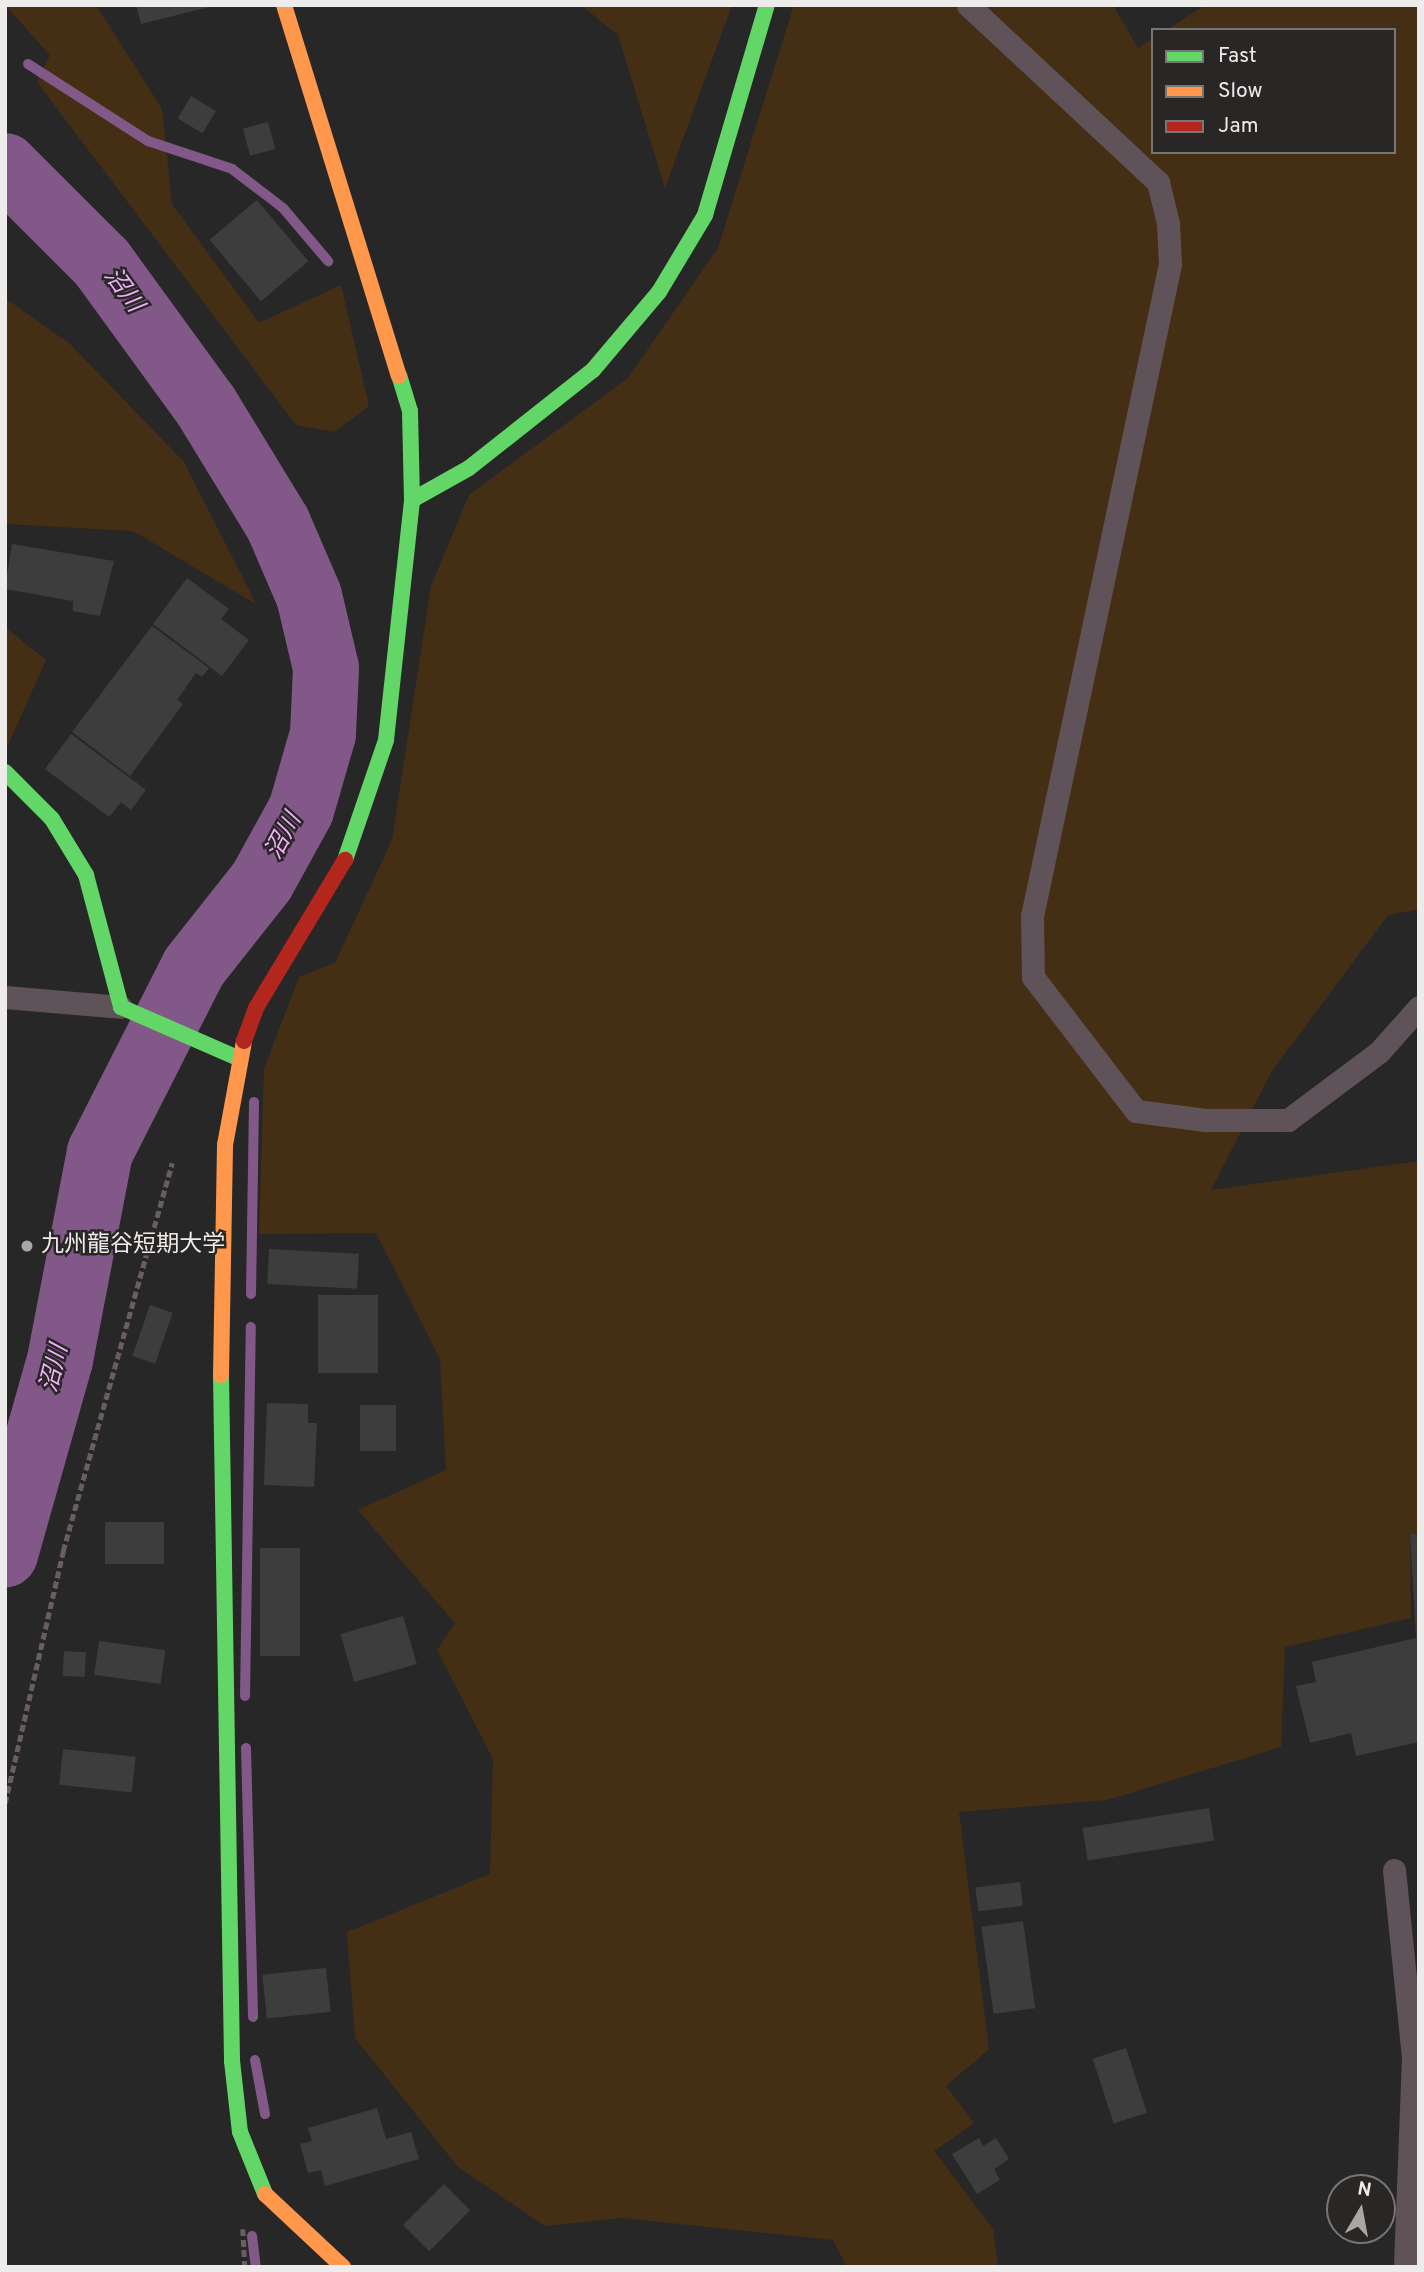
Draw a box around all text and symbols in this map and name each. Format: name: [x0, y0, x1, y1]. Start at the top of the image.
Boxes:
legend: [1151, 28, 1396, 154]
text: Fast: [1218, 43, 1257, 70]
text: Slow: [1218, 78, 1263, 105]
text: Jam: [1218, 113, 1259, 140]
water label: 沼川: [96, 263, 148, 319]
water label: 沼川: [261, 809, 309, 865]
place label: 九州龍谷短期大学: [41, 1232, 225, 1260]
marker: 九州龍谷短期大学: [19, 1238, 35, 1254]
water label: 沼川: [36, 1342, 76, 1396]
north arrow: [1326, 2174, 1396, 2244]
text: N: [1355, 2177, 1373, 2203]

